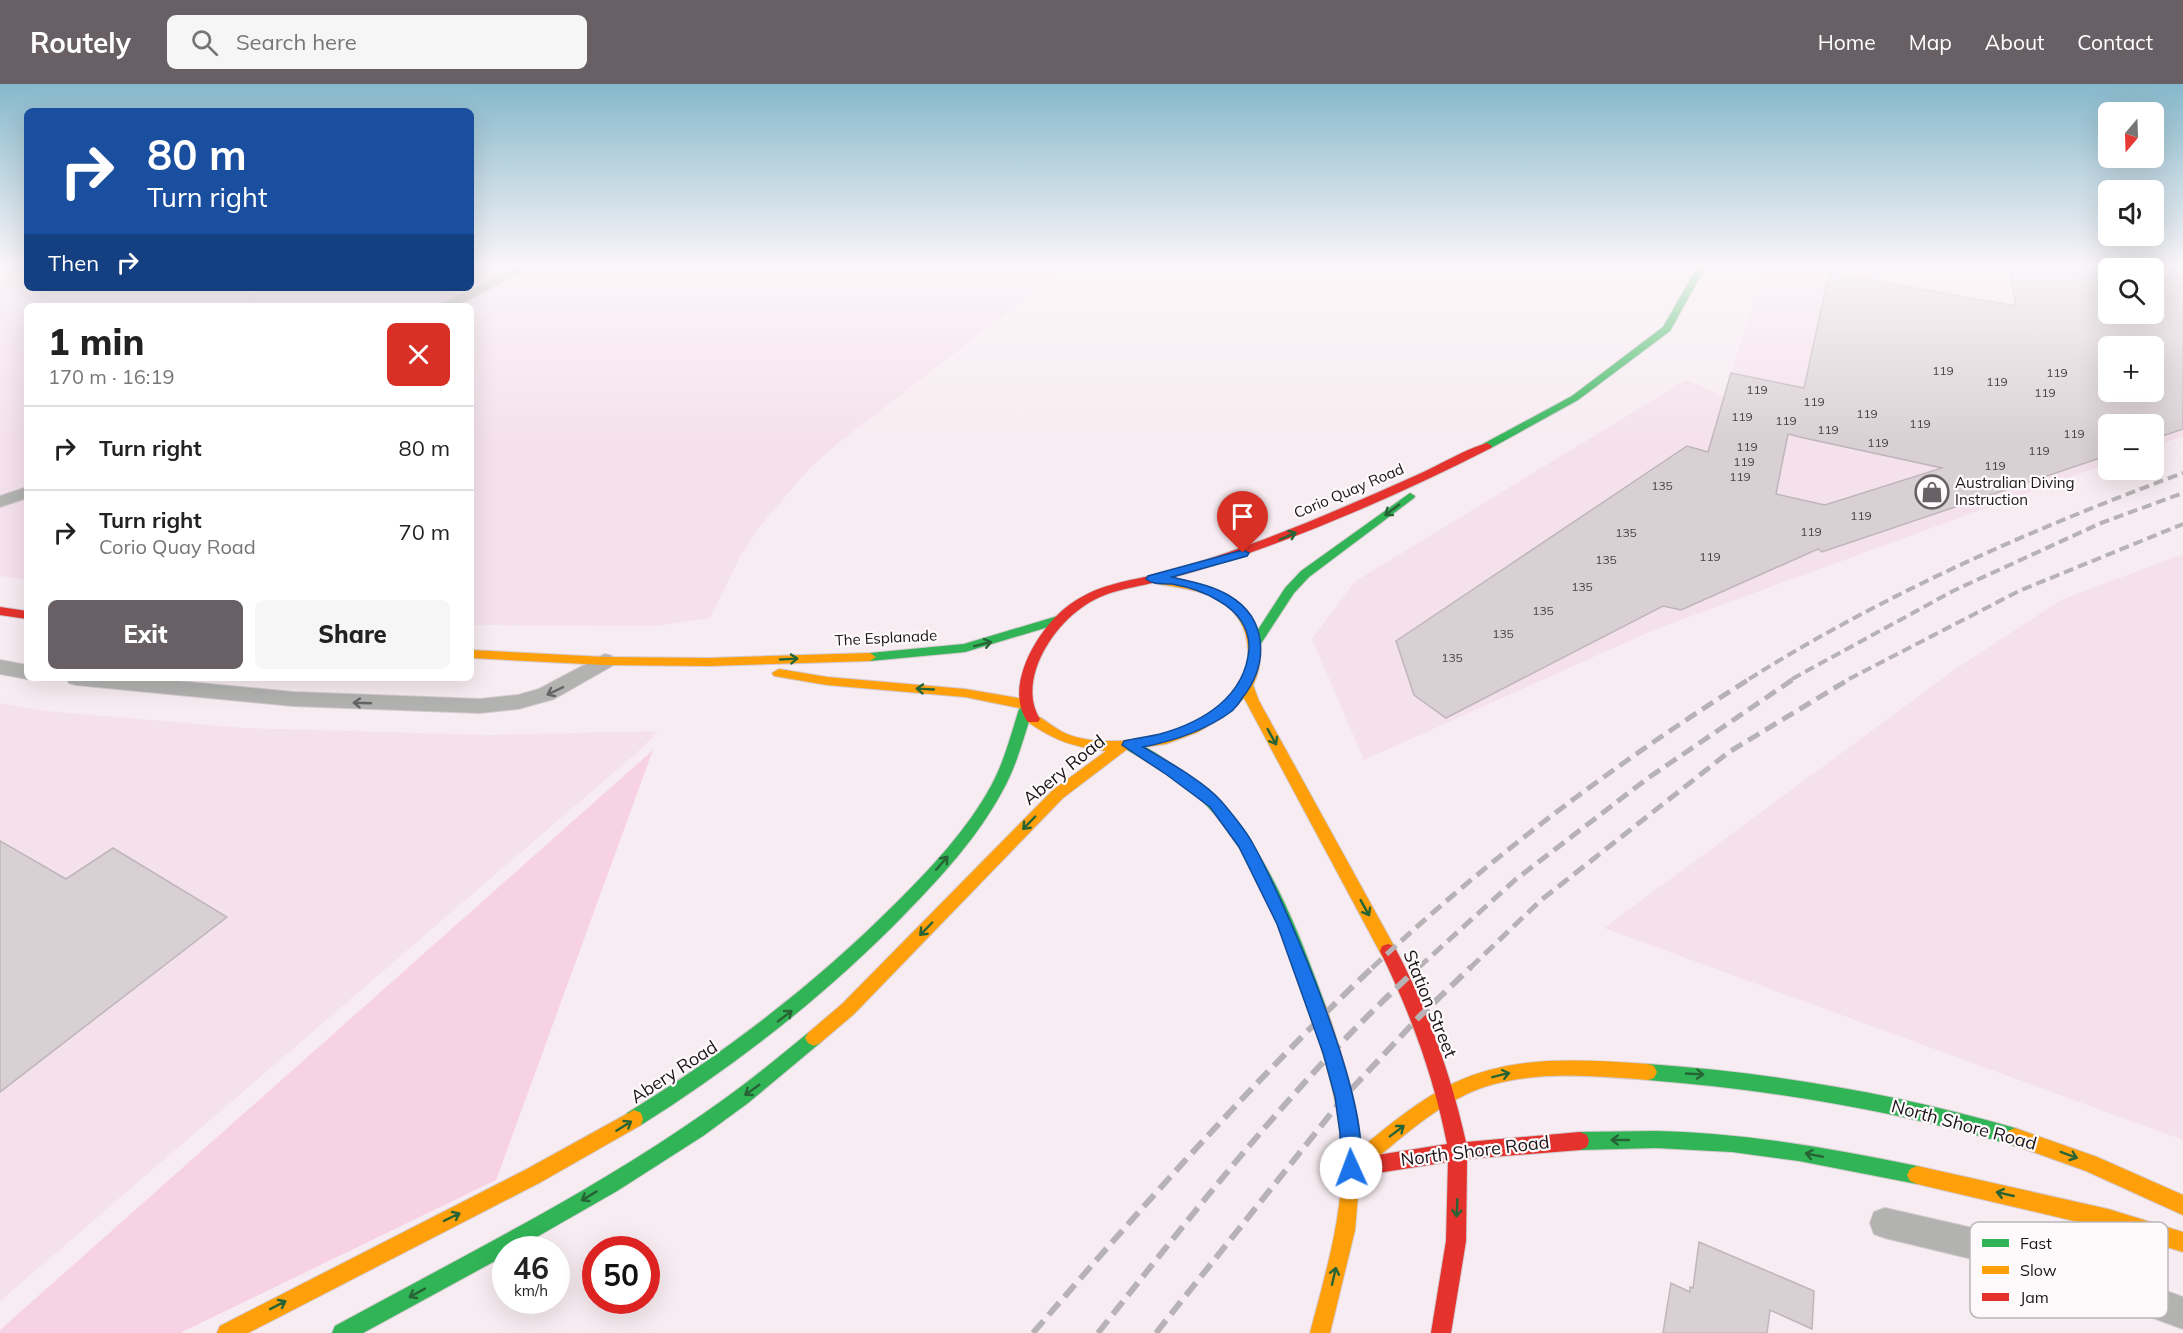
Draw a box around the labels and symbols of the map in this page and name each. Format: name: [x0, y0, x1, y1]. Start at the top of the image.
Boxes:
north arrow: [2098, 102, 2164, 168]
house number: 119: [1932, 363, 1954, 378]
house number: 119: [2046, 365, 2068, 380]
house number: 119: [1986, 374, 2008, 389]
house number: 119: [1746, 382, 1768, 397]
house number: 119: [2034, 385, 2056, 400]
house number: 119: [1803, 394, 1825, 409]
house number: 119: [1856, 406, 1878, 421]
house number: 119: [1731, 409, 1753, 424]
house number: 119: [1775, 413, 1797, 428]
house number: 119: [1909, 416, 1931, 431]
house number: 119: [1817, 422, 1839, 437]
house number: 119: [2063, 426, 2085, 441]
house number: 119: [1867, 435, 1889, 450]
house number: 119: [1736, 439, 1758, 454]
house number: 119: [2028, 443, 2050, 458]
house number: 119: [1733, 454, 1755, 469]
house number: 119: [1984, 458, 2006, 473]
street label: Corio Quay Road: [1291, 459, 1407, 522]
house number: 119: [1729, 469, 1751, 484]
place label: Australian Diving Instruction: [1955, 473, 2075, 509]
shop icon: Australian Diving Instruction: [1914, 474, 1950, 510]
house number: 135: [1651, 478, 1673, 493]
pin: [1217, 491, 1268, 553]
one-way arrow: [1384, 504, 1400, 517]
house number: 119: [1850, 508, 1872, 523]
house number: 119: [1800, 524, 1822, 539]
house number: 135: [1615, 525, 1637, 540]
one-way arrow: [1279, 529, 1297, 540]
house number: 119: [1699, 549, 1721, 564]
house number: 135: [1595, 552, 1617, 567]
house number: 135: [1571, 579, 1593, 594]
house number: 135: [1532, 603, 1554, 618]
street label: The Esplanade: [834, 625, 938, 650]
house number: 135: [1492, 626, 1514, 641]
one-way arrow: [973, 637, 992, 649]
house number: 135: [1441, 650, 1463, 665]
one-way arrow: [778, 653, 798, 664]
one-way arrow: [915, 683, 935, 694]
one-way arrow: [546, 686, 564, 698]
one-way arrow: [353, 697, 373, 709]
one-way arrow: [1266, 728, 1278, 745]
street label: Abery Road: [1018, 729, 1110, 810]
one-way arrow: [1021, 816, 1036, 831]
one-way arrow: [935, 855, 948, 871]
one-way arrow: [1359, 899, 1371, 916]
one-way arrow: [919, 921, 933, 936]
street label: Station Street: [1398, 947, 1463, 1061]
one-way arrow: [777, 1009, 793, 1022]
street label: Abery Road: [626, 1035, 722, 1108]
one-way arrow: [1491, 1069, 1510, 1081]
one-way arrow: [1684, 1069, 1704, 1080]
one-way arrow: [744, 1083, 760, 1096]
street label: North Shore Road: [1889, 1094, 2039, 1155]
one-way arrow: [615, 1119, 632, 1131]
one-way arrow: [1388, 1125, 1404, 1138]
street label: North Shore Road: [1399, 1130, 1550, 1171]
one-way arrow: [1610, 1134, 1630, 1146]
position arrow: [1319, 1136, 1383, 1200]
one-way arrow: [1804, 1149, 1824, 1160]
one-way arrow: [2059, 1151, 2078, 1162]
one-way arrow: [1995, 1188, 2014, 1200]
one-way arrow: [581, 1190, 598, 1202]
one-way arrow: [1452, 1198, 1463, 1218]
one-way arrow: [442, 1210, 460, 1222]
legend: [1970, 1222, 2168, 1318]
text: Fast: [2020, 1233, 2052, 1253]
speed limit sign: 50: [582, 1236, 660, 1314]
text: Slow: [2020, 1260, 2057, 1280]
one-way arrow: [1329, 1267, 1341, 1286]
one-way arrow: [409, 1287, 426, 1299]
text: Jam: [2020, 1287, 2049, 1307]
one-way arrow: [268, 1299, 286, 1310]

